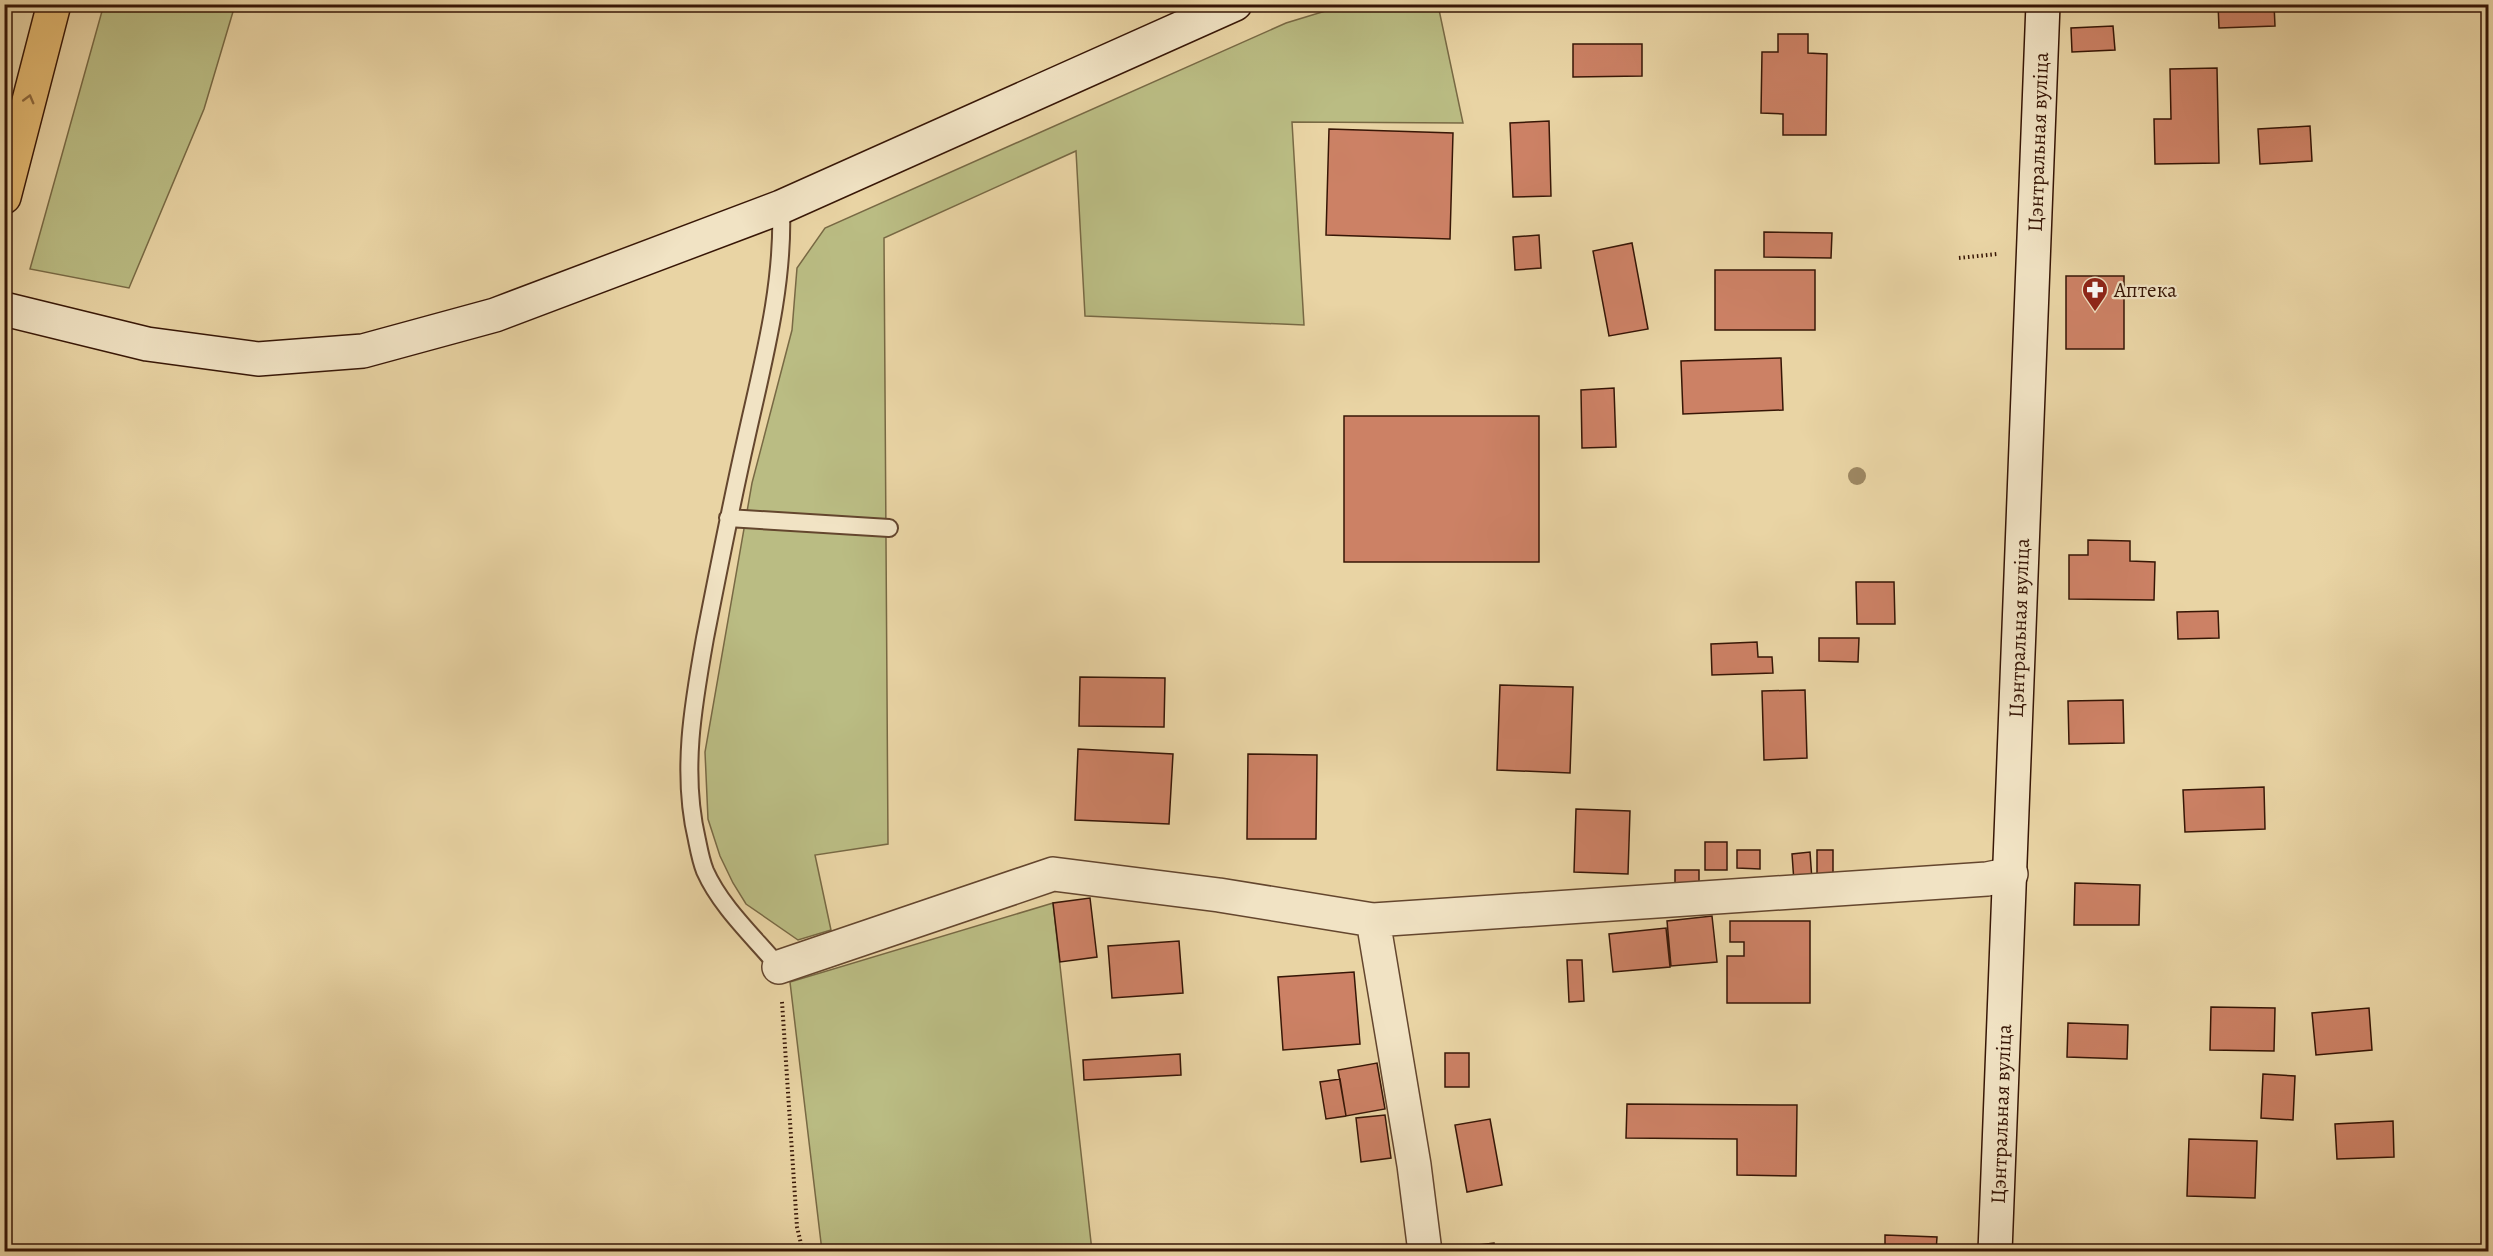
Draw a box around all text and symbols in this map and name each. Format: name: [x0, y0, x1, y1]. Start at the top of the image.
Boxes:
street label: Цэнтральная вуліца: [2021, 51, 2055, 232]
one-way arrow: [22, 94, 34, 105]
pharmacy icon: Аптека: [2080, 275, 2110, 313]
place label: Аптека: [2113, 276, 2177, 304]
street label: Цэнтральная вуліца: [2002, 537, 2036, 718]
street label: Цэнтральная вуліца: [1984, 1023, 2018, 1204]

